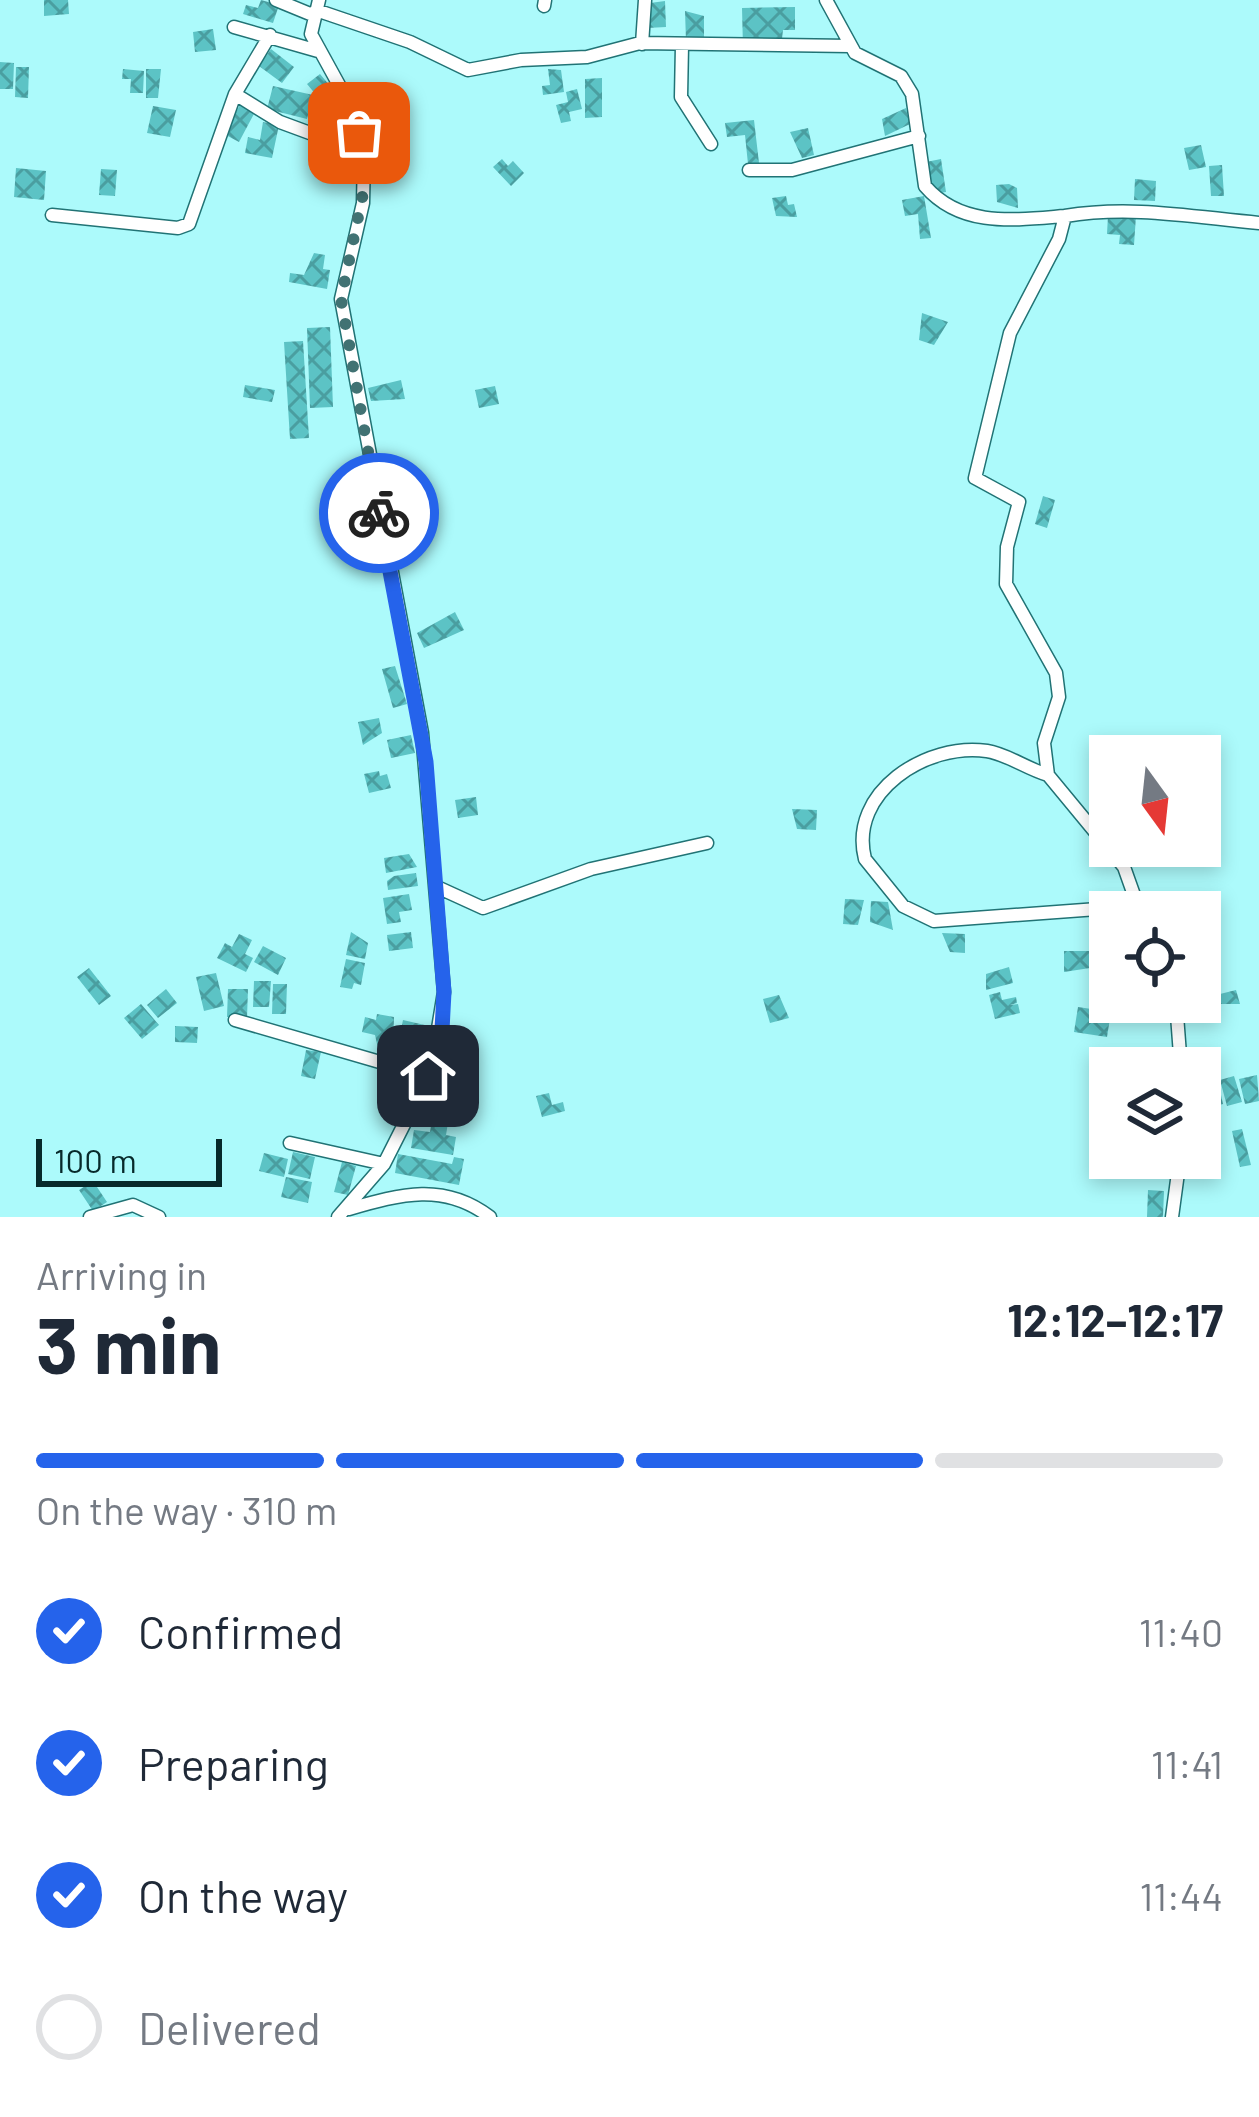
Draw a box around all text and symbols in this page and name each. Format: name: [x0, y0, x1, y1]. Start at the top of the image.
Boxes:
pin: [308, 82, 410, 184]
icon: bag: [326, 100, 392, 166]
courier: [319, 453, 439, 573]
icon: bike: [346, 480, 412, 546]
north arrow: [1089, 735, 1221, 867]
map controls: [1089, 735, 1221, 1179]
button: locate: [1089, 891, 1221, 1023]
pin: [377, 1025, 479, 1127]
icon: home: [395, 1043, 461, 1109]
button: layers: [1089, 1047, 1221, 1179]
scale bar: [36, 1133, 222, 1186]
text: 100 m: [54, 1140, 137, 1180]
text: Arriving in: [36, 1251, 207, 1298]
text: 12:12–12:17: [1007, 1292, 1223, 1346]
text: 3 min: [36, 1296, 221, 1390]
text: On the way · 310 m: [36, 1486, 337, 1533]
icon: check: [36, 1598, 102, 1664]
text: Confirmed: [138, 1604, 343, 1658]
text: 11:40: [1139, 1608, 1223, 1655]
icon: check: [36, 1730, 102, 1796]
text: Preparing: [138, 1736, 329, 1790]
text: 11:41: [1151, 1740, 1223, 1787]
icon: check: [36, 1862, 102, 1928]
text: On the way: [138, 1868, 348, 1922]
text: 11:44: [1139, 1872, 1223, 1919]
text: Delivered: [138, 2000, 321, 2054]

